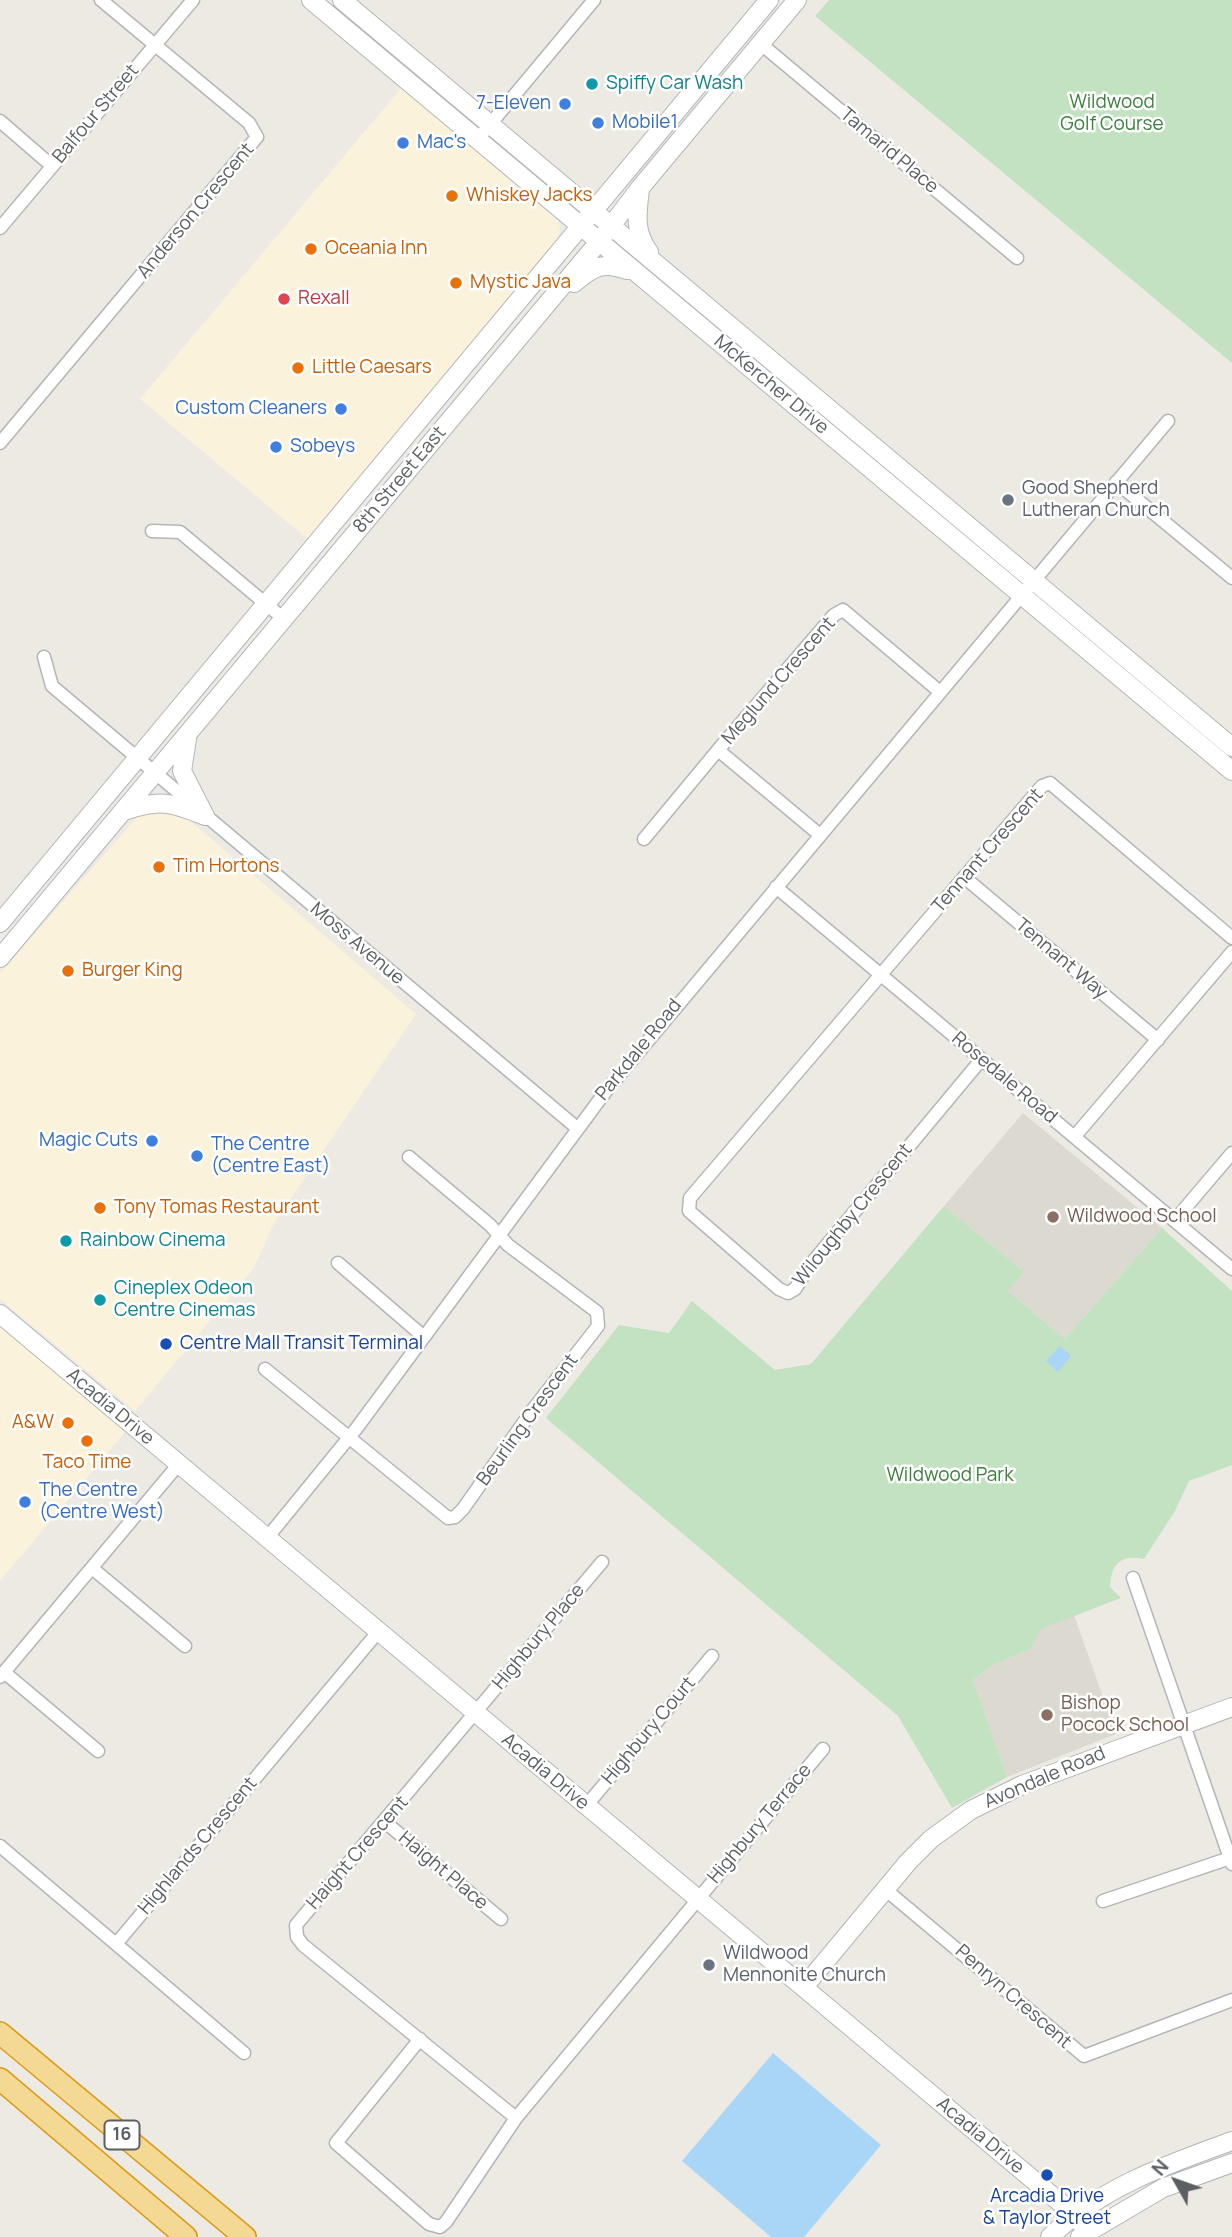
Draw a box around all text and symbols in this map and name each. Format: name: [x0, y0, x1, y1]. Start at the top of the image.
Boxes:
street label: Balfour Street: [48, 60, 144, 168]
place label: Spiffy Car Wash: [606, 73, 743, 95]
marker: Spiffy Car Wash: [584, 76, 600, 92]
park label: Wildwood Golf Course: [1060, 92, 1164, 136]
place label: 7-Eleven: [476, 93, 551, 115]
marker: 7-Eleven: [557, 96, 573, 112]
street label: Tamarid Place: [835, 103, 943, 199]
place label: Mobile1: [612, 112, 678, 134]
marker: Mobile1: [590, 115, 606, 131]
place label: Mac's: [417, 132, 466, 154]
marker: Mac's: [395, 135, 411, 151]
street label: Anderson Crescent: [133, 139, 259, 283]
place label: Whiskey Jacks: [466, 185, 593, 207]
marker: Whiskey Jacks: [444, 188, 460, 204]
place label: Oceania Inn: [325, 238, 428, 260]
marker: Oceania Inn: [303, 241, 319, 257]
place label: Mystic Java: [470, 272, 571, 294]
marker: Mystic Java: [448, 275, 464, 291]
place label: Rexall: [298, 288, 350, 310]
marker: Rexall: [276, 291, 292, 307]
street label: McKercher Drive: [709, 330, 833, 440]
place label: Little Caesars: [312, 357, 432, 379]
marker: Little Caesars: [290, 360, 306, 376]
place label: Custom Cleaners: [175, 398, 327, 420]
marker: Custom Cleaners: [333, 401, 349, 417]
street label: 8th Street East: [349, 422, 451, 538]
place label: Sobeys: [290, 436, 355, 458]
marker: Sobeys: [268, 439, 284, 455]
place label: Good Shepherd Lutheran Church: [1022, 478, 1170, 522]
marker: Good Shepherd Lutheran Church: [1000, 492, 1016, 508]
street label: Meglund Crescent: [717, 613, 841, 749]
street label: Tennant Crescent: [928, 784, 1048, 918]
place label: Tim Hortons: [173, 856, 280, 878]
marker: Tim Hortons: [151, 859, 167, 875]
street label: Moss Avenue: [305, 898, 409, 990]
street label: Tennant Way: [1010, 914, 1112, 1004]
place label: Burger King: [82, 960, 183, 982]
marker: Burger King: [60, 963, 76, 979]
street label: Parkdale Road: [591, 995, 687, 1105]
street label: Rosedale Road: [947, 1027, 1061, 1129]
place label: Magic Cuts: [39, 1130, 138, 1152]
marker: Magic Cuts: [144, 1133, 160, 1149]
place label: The Centre (Centre East): [211, 1134, 330, 1178]
street label: Wiloughby Crescent: [788, 1139, 918, 1291]
marker: The Centre (Centre East): [189, 1148, 205, 1164]
place label: Tony Tomas Restaurant: [114, 1197, 320, 1219]
marker: Tony Tomas Restaurant: [92, 1200, 108, 1216]
place label: Wildwood School: [1067, 1206, 1217, 1228]
marker: Wildwood School: [1045, 1209, 1061, 1225]
place label: Rainbow Cinema: [80, 1230, 225, 1252]
marker: Rainbow Cinema: [58, 1233, 74, 1249]
place label: Cineplex Odeon Centre Cinemas: [114, 1278, 256, 1322]
marker: Cineplex Odeon Centre Cinemas: [92, 1292, 108, 1308]
place label: Centre Mall Transit Terminal: [180, 1333, 423, 1355]
marker: Centre Mall Transit Terminal: [158, 1336, 174, 1352]
street label: Beurling Crescent: [473, 1350, 583, 1490]
street label: Acadia Drive: [61, 1364, 159, 1450]
place label: A&W: [12, 1412, 54, 1434]
marker: A&W: [60, 1415, 76, 1431]
marker: Taco Time: [79, 1433, 95, 1449]
place label: Taco Time: [43, 1452, 131, 1474]
park label: Wildwood Park: [886, 1465, 1014, 1487]
place label: The Centre (Centre West): [39, 1480, 165, 1524]
marker: The Centre (Centre West): [17, 1494, 33, 1510]
street label: Highbury Place: [488, 1580, 590, 1694]
street label: Highbury Court: [597, 1672, 701, 1790]
place label: Bishop Pocock School: [1061, 1693, 1189, 1737]
marker: Bishop Pocock School: [1039, 1707, 1055, 1723]
street label: Acadia Drive: [496, 1729, 594, 1815]
street label: Avondale Road: [981, 1742, 1109, 1814]
street label: Highbury Terrace: [703, 1760, 817, 1888]
street label: Highlands Crescent: [134, 1773, 262, 1919]
street label: Haight Crescent: [302, 1791, 414, 1915]
street label: Haight Place: [394, 1827, 492, 1915]
street label: Penryn Crescent: [950, 1940, 1076, 2054]
place label: Wildwood Mennonite Church: [723, 1943, 886, 1987]
marker: Wildwood Mennonite Church: [701, 1957, 717, 1973]
street label: Acadia Drive: [931, 2093, 1029, 2179]
road number: 16: [104, 2120, 140, 2150]
north arrow: [1141, 2146, 1211, 2216]
text: N: [1146, 2154, 1174, 2181]
marker: Arcadia Drive & Taylor Street: [1039, 2167, 1055, 2183]
place label: Arcadia Drive & Taylor Street: [983, 2186, 1111, 2230]

